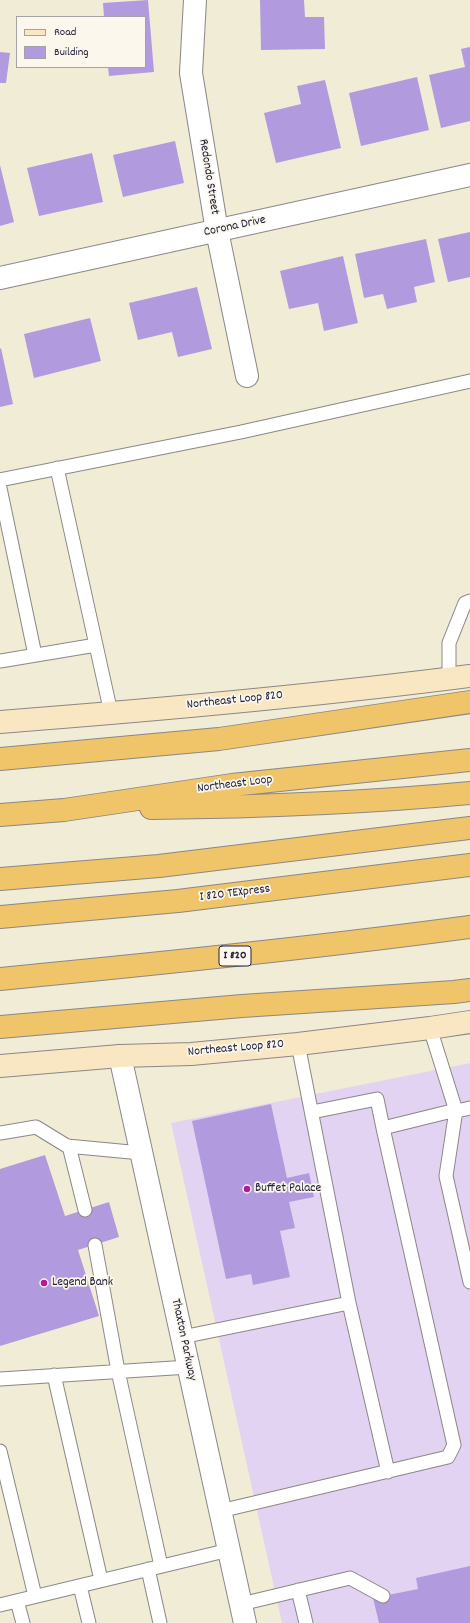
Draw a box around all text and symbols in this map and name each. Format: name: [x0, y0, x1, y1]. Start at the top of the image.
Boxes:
legend: [16, 16, 146, 68]
text: Road: [54, 24, 76, 41]
text: Building: [54, 44, 89, 61]
street label: Redondo Street: [194, 138, 222, 216]
street label: Corona Drive: [203, 213, 267, 241]
street label: Northeast Loop 820: [186, 688, 284, 714]
street label: Northeast Loop: [196, 773, 274, 797]
street label: I 820 TEXpress: [199, 882, 271, 906]
road number: I 820: [219, 946, 251, 966]
street label: Northeast Loop 820: [187, 1037, 285, 1061]
place label: Buffet Palace: [255, 1181, 321, 1197]
marker: Buffet Palace: [242, 1184, 252, 1194]
place label: Legend Bank: [52, 1275, 113, 1291]
marker: Legend Bank: [39, 1278, 49, 1288]
street label: Thaxton Parkway: [167, 1298, 199, 1382]

